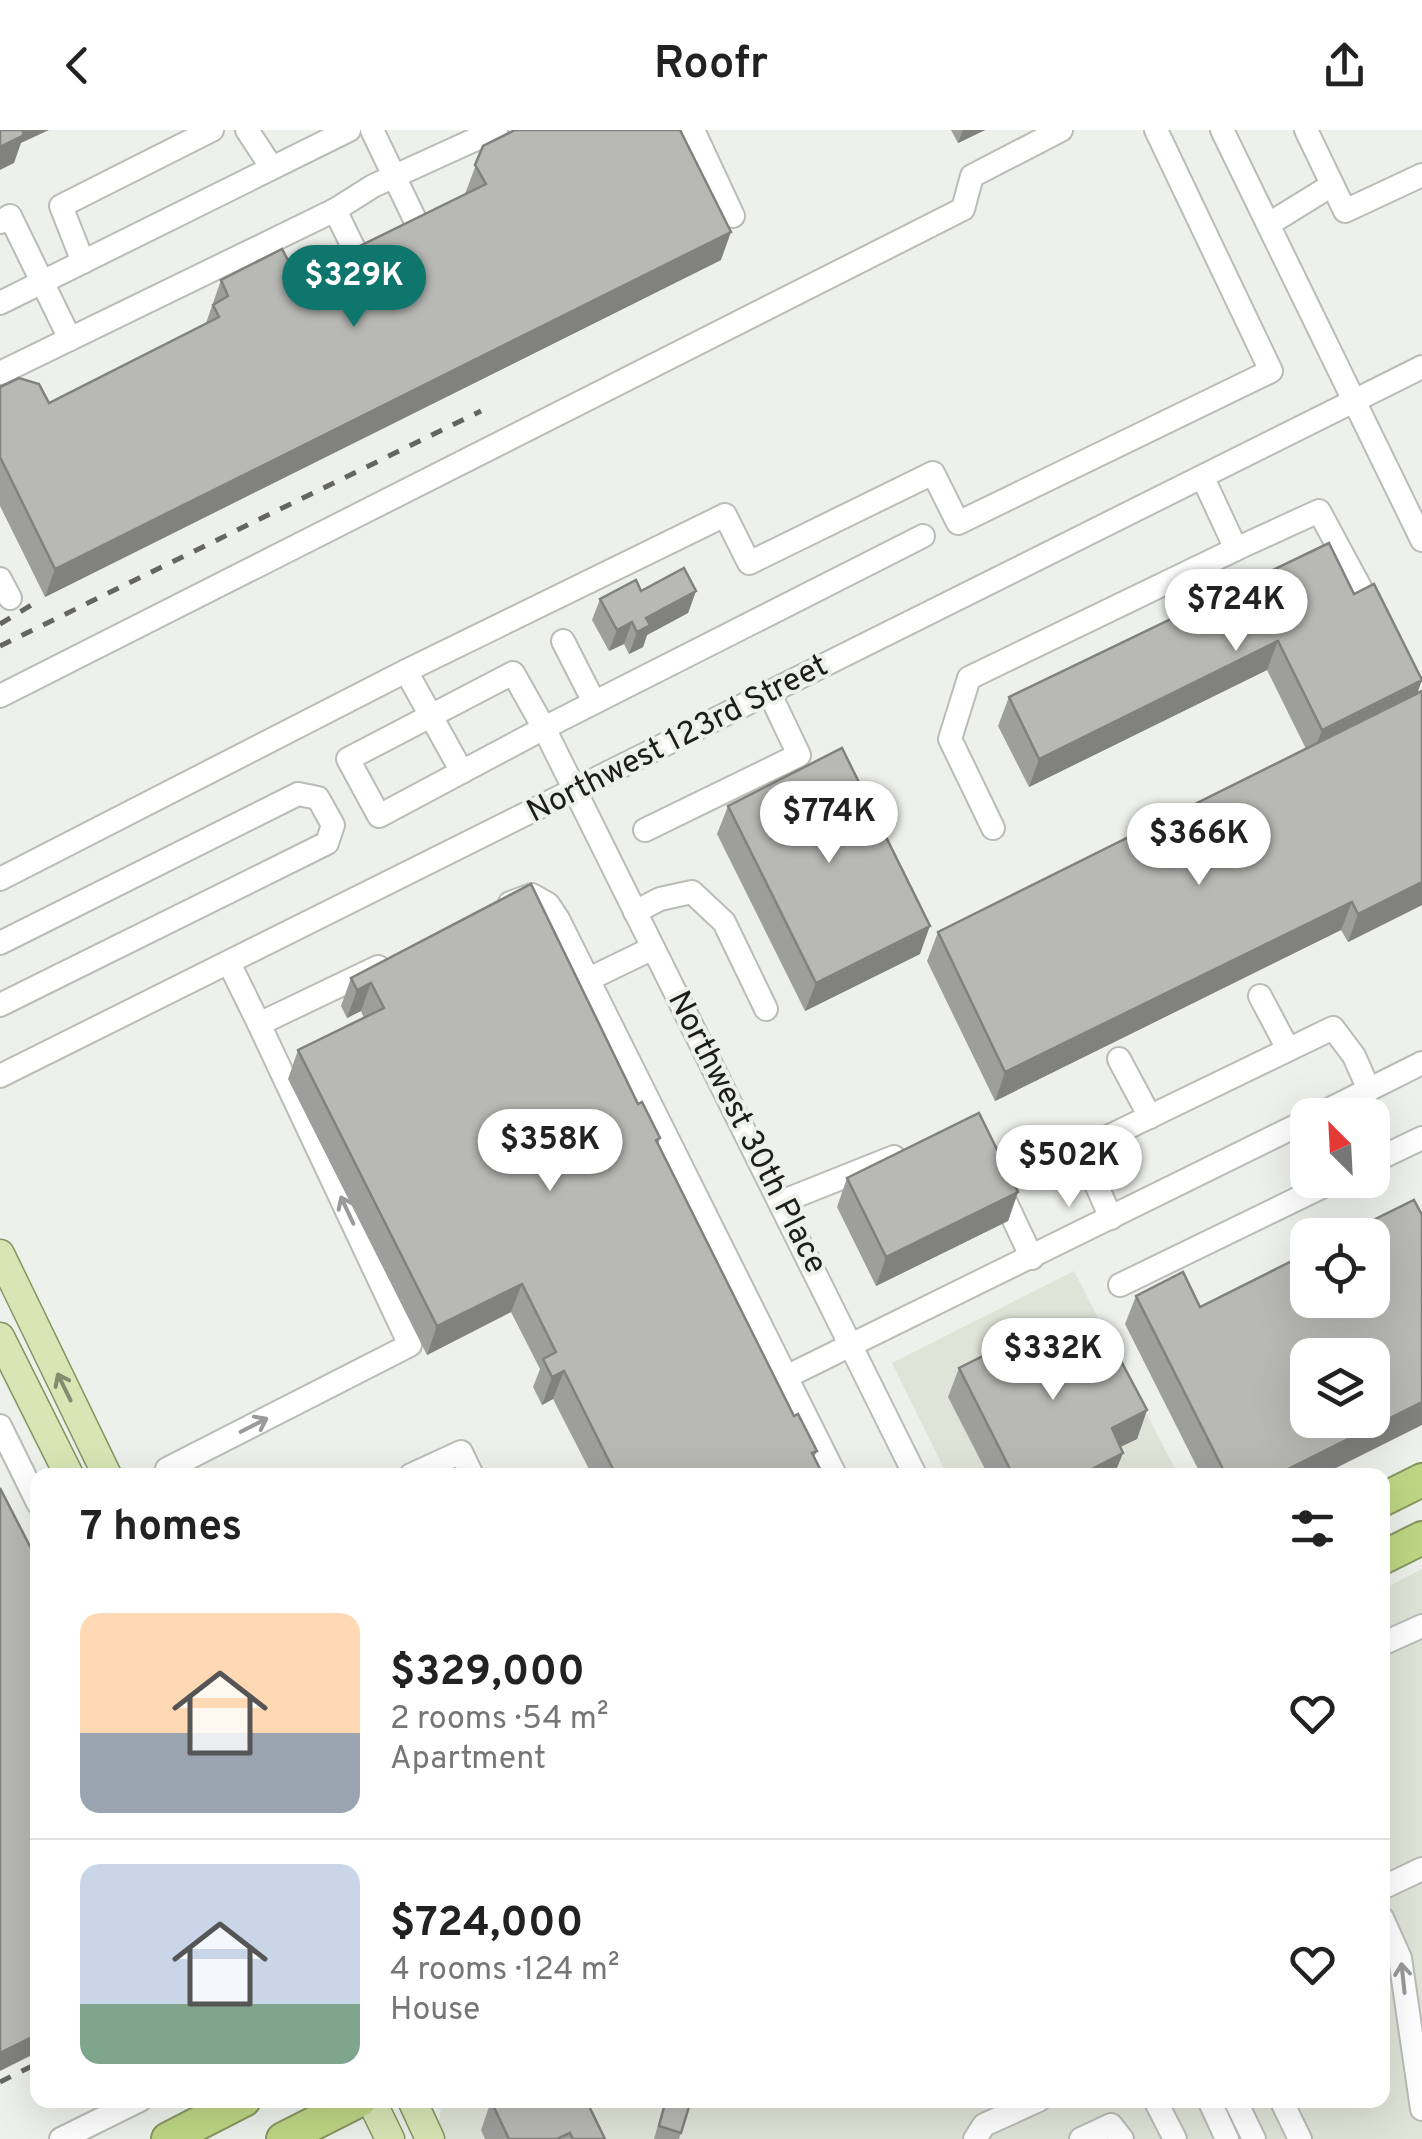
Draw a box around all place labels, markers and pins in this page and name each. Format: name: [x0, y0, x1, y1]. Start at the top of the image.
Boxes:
pin: $329K: [284, 245, 424, 330]
pin: $724K: [1166, 569, 1306, 654]
pin: $774K: [759, 781, 899, 866]
pin: $366K: [1129, 803, 1269, 888]
pin: $358K: [480, 1109, 620, 1194]
pin: $502K: [999, 1125, 1139, 1210]
pin: $332K: [983, 1318, 1123, 1403]

